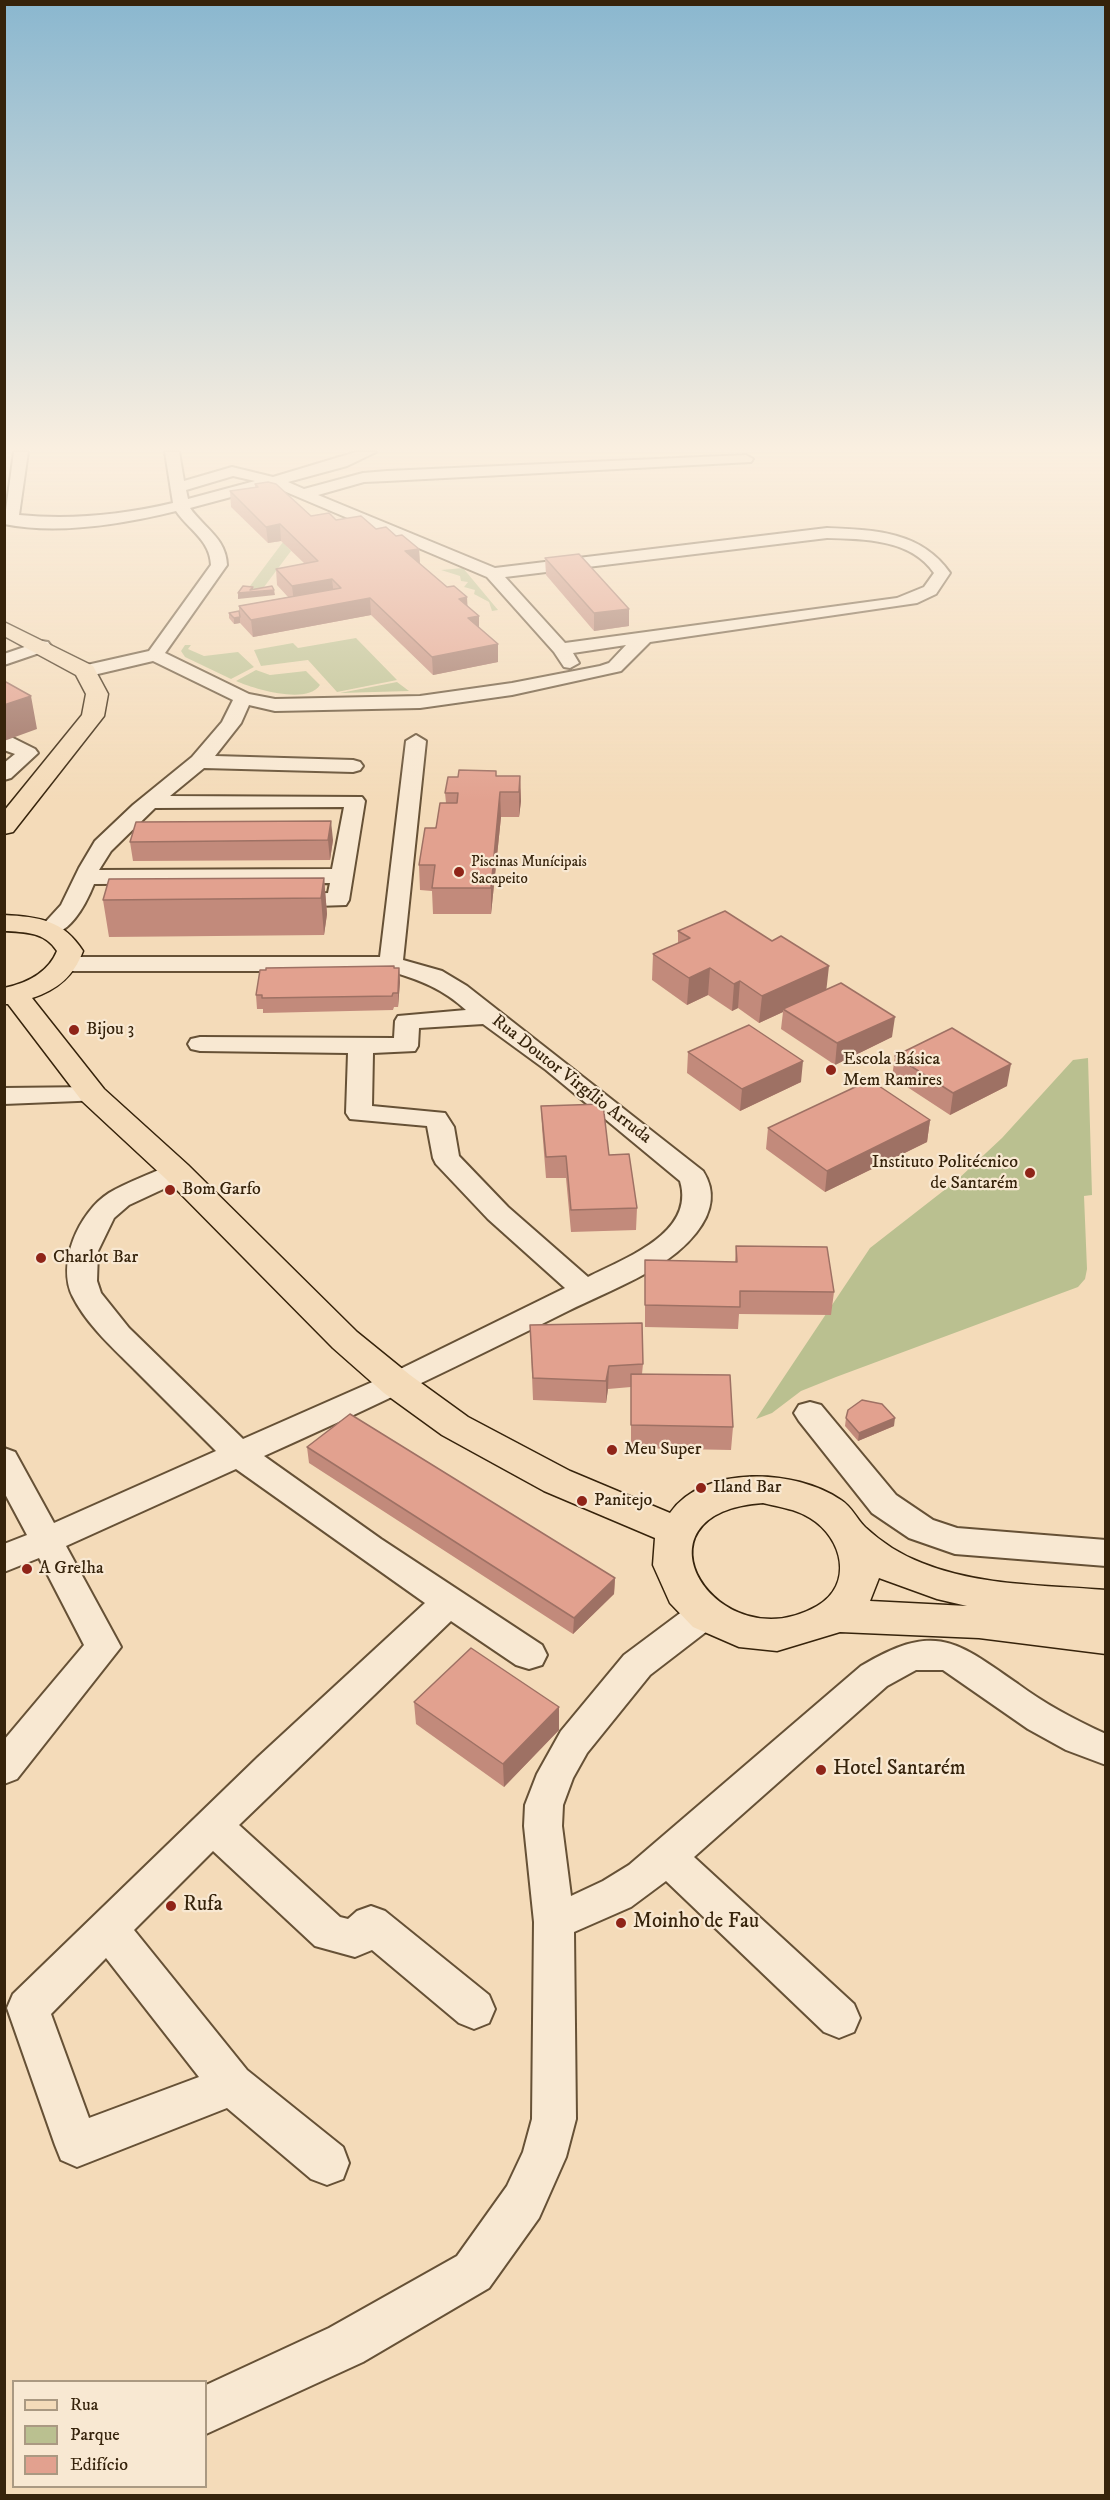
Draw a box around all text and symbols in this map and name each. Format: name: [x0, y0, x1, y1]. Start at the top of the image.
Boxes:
place label: Piscinas Munícipais Sacapeito: [471, 854, 587, 889]
marker: Piscinas Munícipais Sacapeito: [452, 865, 466, 879]
street label: Rua Doutor Virgílio Arruda: [487, 1011, 655, 1149]
place label: Bijou 3: [86, 1019, 134, 1041]
marker: Bijou 3: [67, 1023, 81, 1037]
place label: Escola Básica Mem Ramires: [843, 1049, 942, 1092]
marker: Escola Básica Mem Ramires: [824, 1063, 838, 1077]
place label: Instituto Politécnico de Santarém: [872, 1152, 1018, 1194]
marker: Instituto Politécnico de Santarém: [1023, 1166, 1037, 1180]
place label: Bom Garfo: [182, 1179, 261, 1201]
marker: Bom Garfo: [163, 1183, 177, 1197]
place label: Charlot Bar: [53, 1247, 138, 1269]
marker: Charlot Bar: [34, 1251, 48, 1265]
place label: Meu Super: [624, 1439, 702, 1461]
marker: Meu Super: [605, 1443, 619, 1457]
place label: Iland Bar: [713, 1477, 781, 1499]
marker: Iland Bar: [694, 1481, 708, 1495]
place label: Panitejo: [594, 1490, 652, 1512]
marker: Panitejo: [575, 1494, 589, 1508]
place label: A Grelha: [39, 1558, 104, 1580]
marker: A Grelha: [20, 1562, 34, 1576]
place label: Hotel Santarém: [833, 1757, 965, 1783]
marker: Hotel Santarém: [814, 1763, 828, 1777]
place label: Rufa: [183, 1893, 223, 1919]
marker: Rufa: [164, 1899, 178, 1913]
place label: Moinho de Fau: [633, 1910, 759, 1936]
marker: Moinho de Fau: [614, 1916, 628, 1930]
legend: [12, 2380, 207, 2488]
text: Rua: [70, 2394, 98, 2416]
text: Parque: [70, 2424, 120, 2446]
text: Edifício: [70, 2454, 128, 2476]

